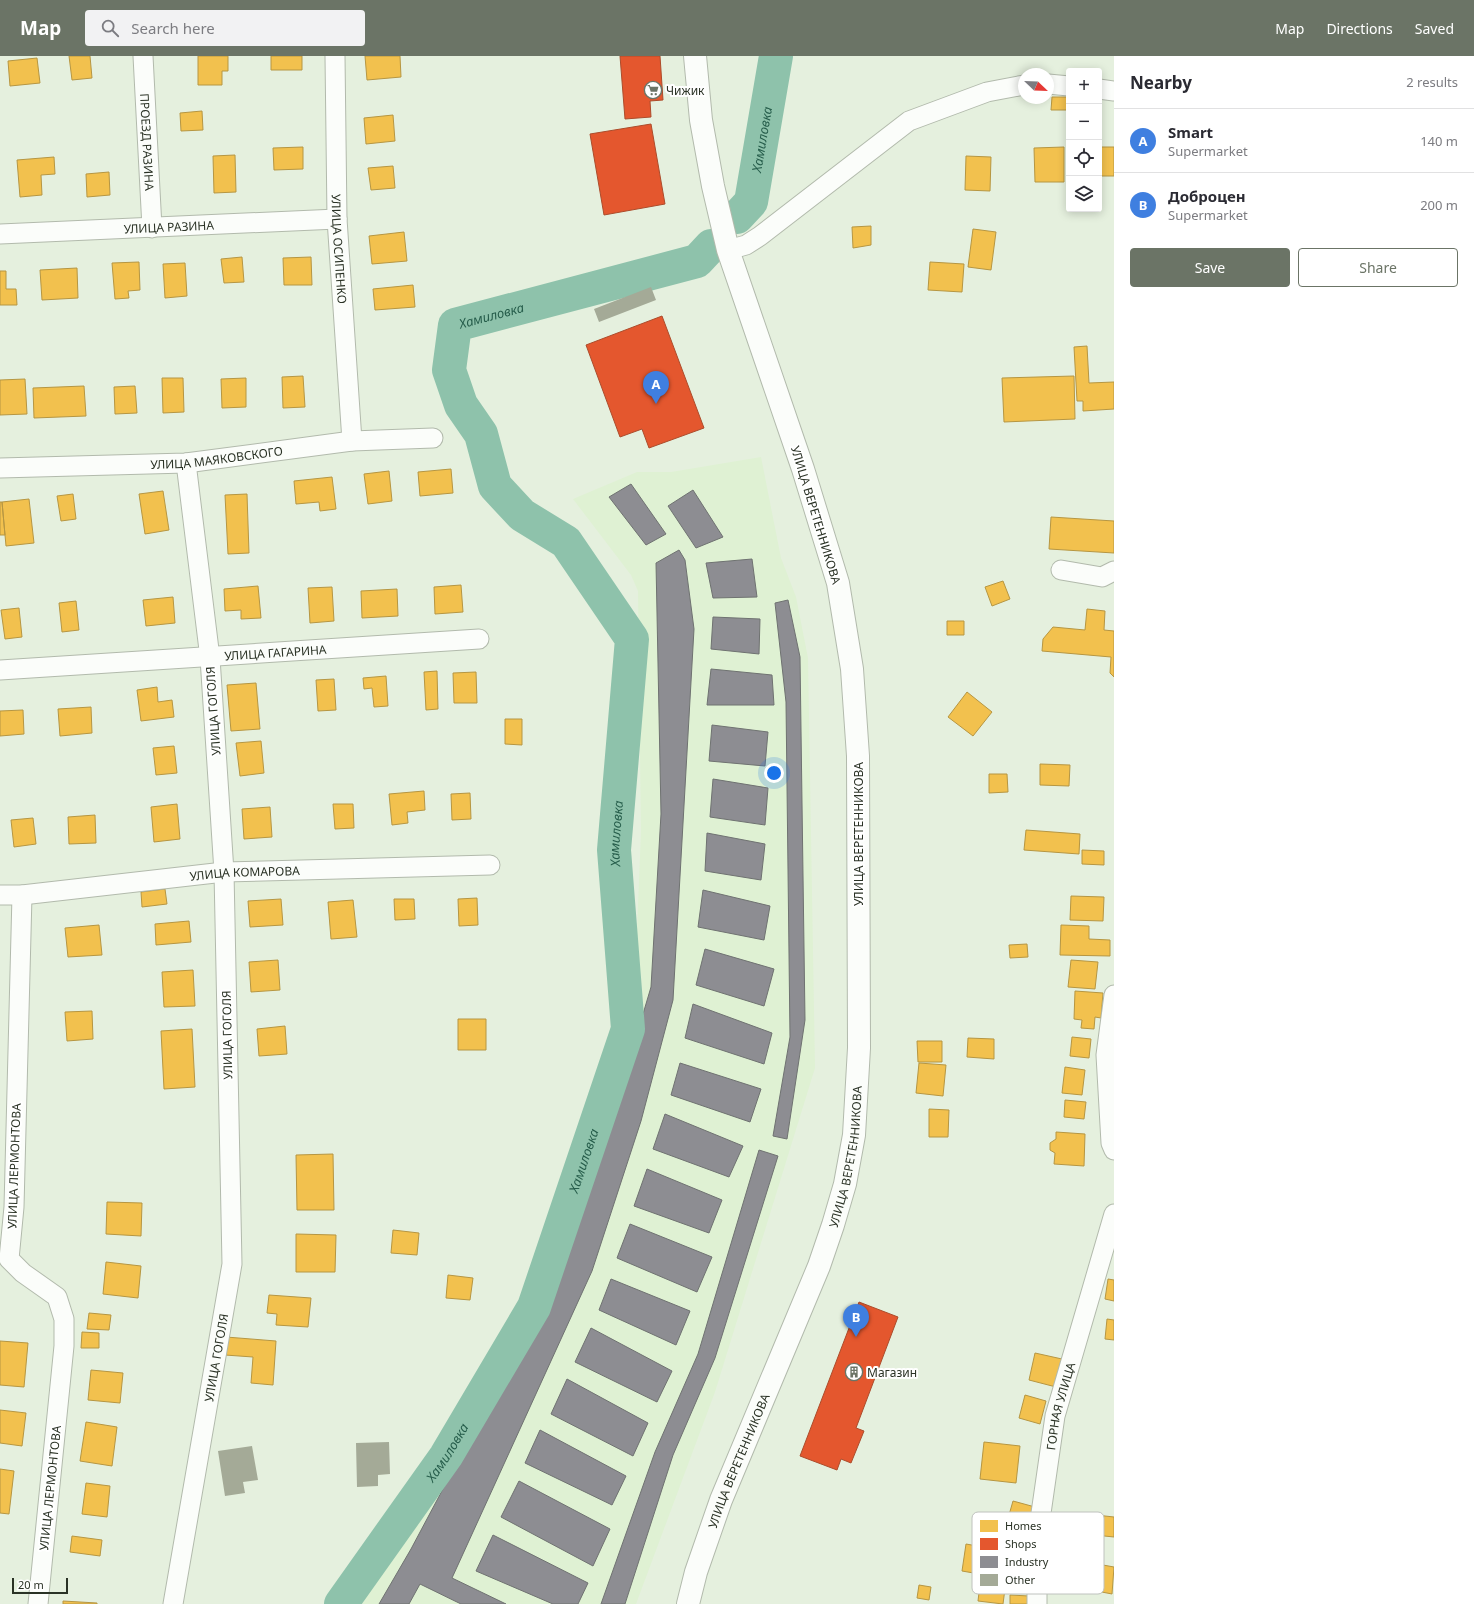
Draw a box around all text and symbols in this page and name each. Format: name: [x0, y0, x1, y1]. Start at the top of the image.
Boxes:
search box: [85, 10, 365, 46]
text: Map: [20, 15, 61, 41]
icon: search: [99, 17, 121, 39]
text: Search here: [131, 18, 215, 38]
text: Map: [1275, 19, 1304, 38]
text: Directions: [1326, 19, 1393, 38]
text: Saved: [1415, 19, 1454, 38]
north arrow: [1018, 68, 1054, 104]
map controls: [1066, 68, 1102, 212]
button: +: [1066, 68, 1102, 104]
text: Nearby: [1130, 71, 1192, 94]
text: 2 results: [1406, 73, 1458, 91]
supermarket icon: Чижик: [643, 80, 663, 100]
place label: Чижик: [666, 82, 705, 99]
street label: ПРОЕЗД РАЗИНА: [136, 93, 159, 191]
button: −: [1066, 104, 1102, 140]
water label: Хамиловка: [747, 105, 776, 175]
text: Smart: [1168, 122, 1213, 142]
text: A: [1139, 132, 1148, 150]
text: 140 m: [1420, 132, 1458, 150]
button: locate: [1066, 140, 1102, 176]
text: Supermarket: [1168, 142, 1248, 160]
button: layers: [1066, 176, 1102, 212]
text: Доброцен: [1168, 186, 1246, 206]
street label: УЛИЦА ОСИПЕНКО: [328, 194, 351, 304]
text: B: [1139, 196, 1147, 214]
text: 200 m: [1420, 196, 1458, 214]
text: Supermarket: [1168, 206, 1248, 224]
street label: УЛИЦА РАЗИНА: [123, 216, 215, 237]
button: Save: [1130, 248, 1290, 287]
button: Share: [1298, 248, 1458, 287]
water label: Хамиловка: [456, 298, 526, 333]
pin: A: [643, 371, 669, 404]
street label: УЛИЦА МАЯКОВСКОГО: [150, 442, 284, 472]
street label: УЛИЦА ВЕРЕТЕННИКОВА: [787, 444, 845, 587]
street label: УЛИЦА ГАГАРИНА: [224, 640, 327, 664]
street label: УЛИЦА ГОГОЛЯ: [201, 666, 225, 756]
street label: УЛИЦА ВЕРЕТЕННИКОВА: [850, 762, 867, 906]
your location: [764, 763, 784, 783]
water label: Хамиловка: [605, 799, 627, 868]
street label: УЛИЦА КОМАРОВА: [189, 861, 300, 884]
street label: УЛИЦА ГОГОЛЯ: [218, 990, 236, 1080]
street label: УЛИЦА ВЕРЕТЕННИКОВА: [824, 1085, 865, 1230]
street label: УЛИЦА ЛЕРМОНТОВА: [3, 1103, 25, 1229]
water label: Хамиловка: [564, 1126, 603, 1196]
pin: B: [843, 1304, 869, 1337]
street label: УЛИЦА ГОГОЛЯ: [200, 1312, 232, 1403]
street label: ГОРНАЯ УЛИЦА: [1042, 1360, 1079, 1451]
building icon: Магазин: [844, 1362, 864, 1382]
place label: Магазин: [867, 1364, 917, 1381]
street label: УЛИЦА ВЕРЕТЕННИКОВА: [703, 1390, 773, 1530]
water label: Хамиловка: [421, 1419, 473, 1486]
street label: УЛИЦА ЛЕРМОНТОВА: [35, 1424, 65, 1551]
legend: [972, 1512, 1104, 1594]
text: Homes: [1005, 1518, 1042, 1533]
text: Shops: [1005, 1536, 1037, 1551]
text: Industry: [1005, 1554, 1049, 1569]
text: Other: [1005, 1572, 1036, 1587]
scale bar: [12, 1576, 68, 1595]
text: 20 m: [18, 1577, 44, 1592]

